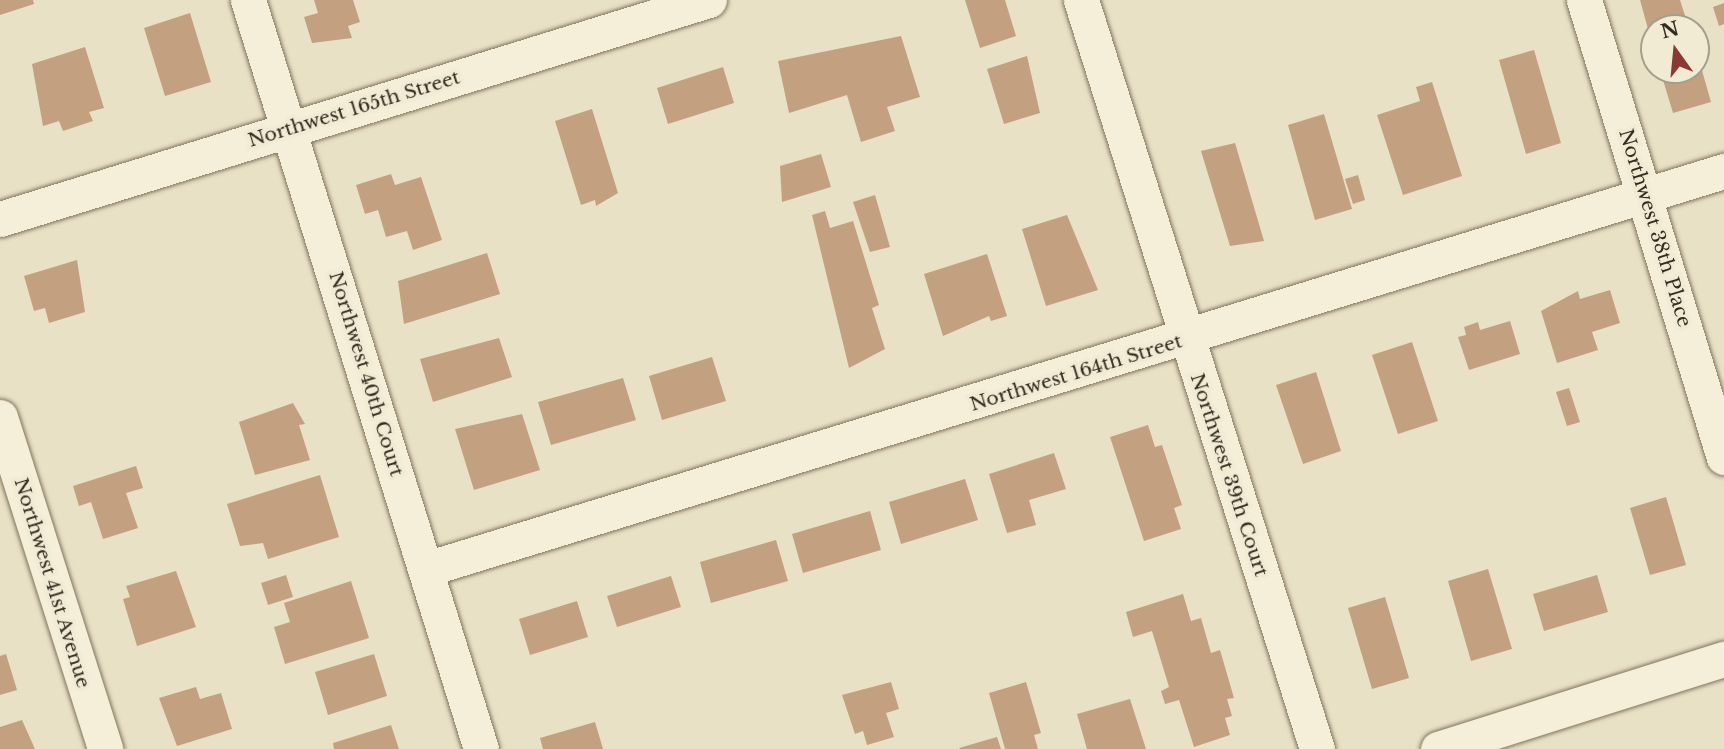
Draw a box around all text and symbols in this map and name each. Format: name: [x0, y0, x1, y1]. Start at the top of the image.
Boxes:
north arrow: [1640, 14, 1710, 84]
text: N: [1658, 17, 1682, 44]
street label: Northwest 165th Street: [245, 66, 463, 152]
street label: Northwest 38th Place: [1614, 126, 1696, 330]
street label: Northwest 40th Court: [324, 269, 408, 479]
street label: Northwest 164th Street: [967, 330, 1185, 416]
street label: Northwest 39th Court: [1185, 371, 1273, 579]
street label: Northwest 41st Avenue: [9, 475, 95, 691]

